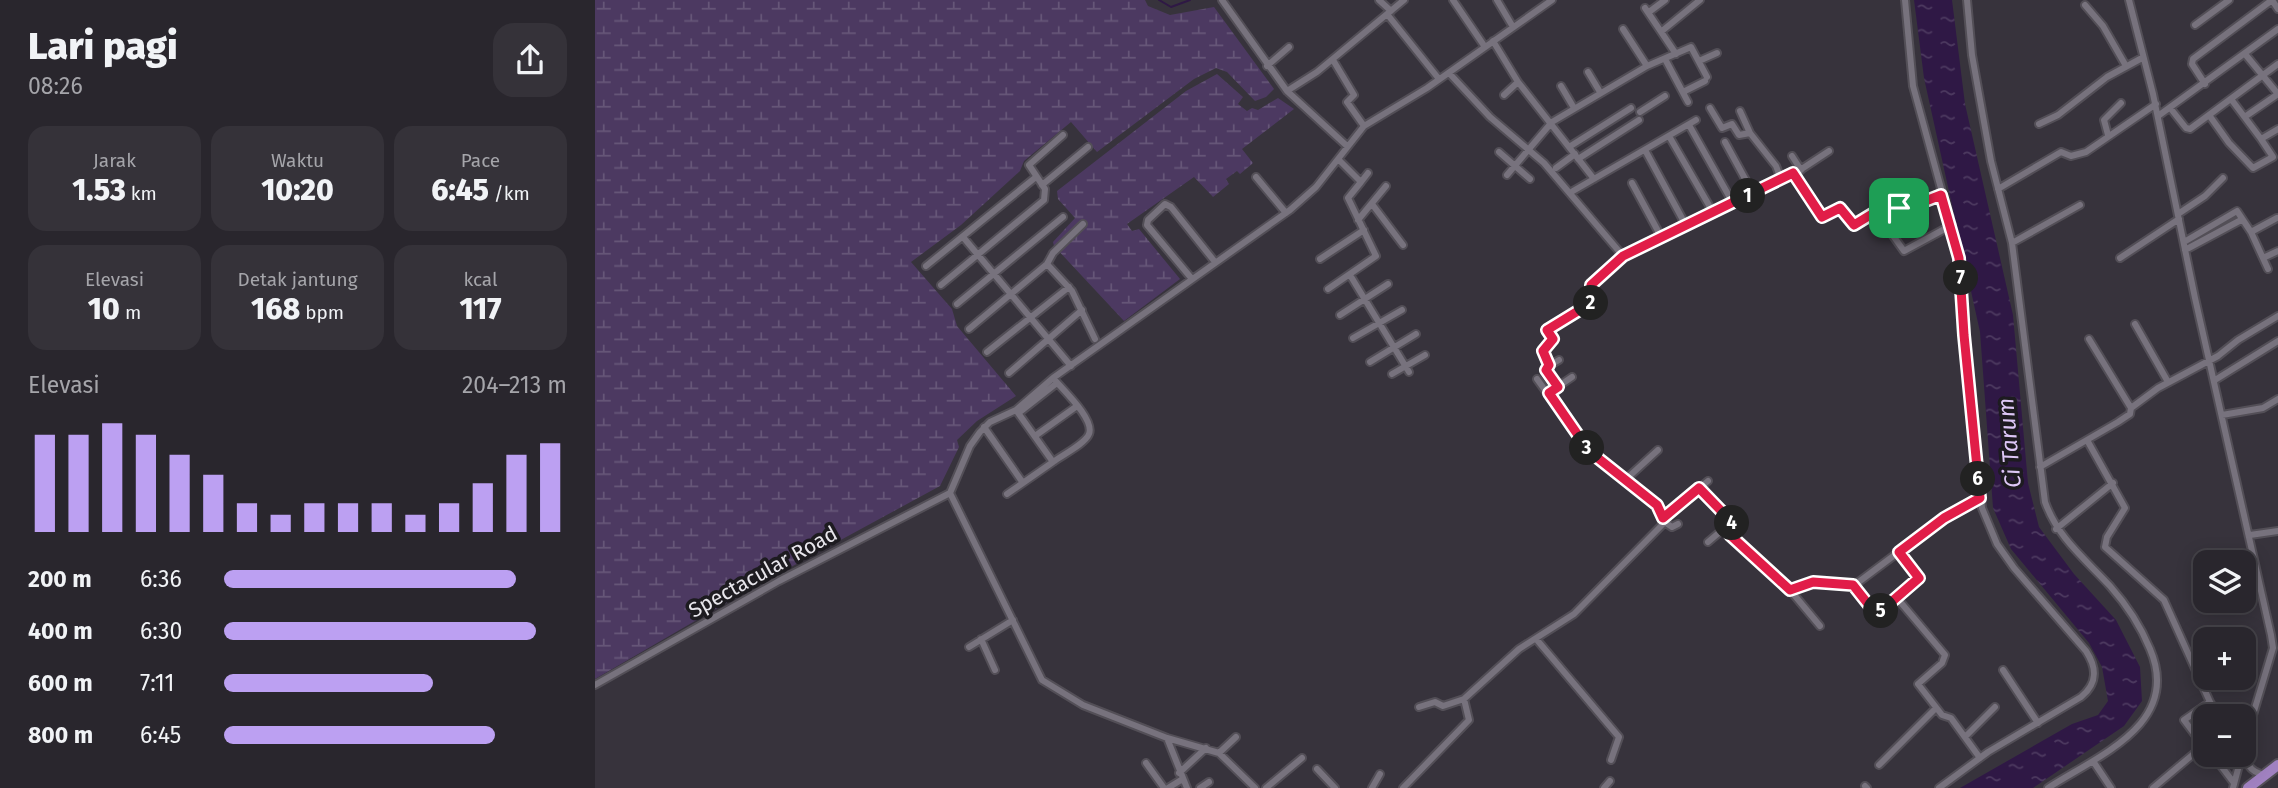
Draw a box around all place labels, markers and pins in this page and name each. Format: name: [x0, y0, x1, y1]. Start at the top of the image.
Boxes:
pin: 1: [1731, 178, 1765, 214]
pin: [1869, 178, 1929, 238]
pin: 7: [1943, 260, 1979, 296]
pin: 2: [1573, 286, 1609, 320]
pin: 3: [1569, 430, 1605, 466]
pin: 6: [1961, 462, 1995, 496]
pin: 4: [1715, 505, 1749, 540]
pin: 5: [1863, 594, 1899, 628]

